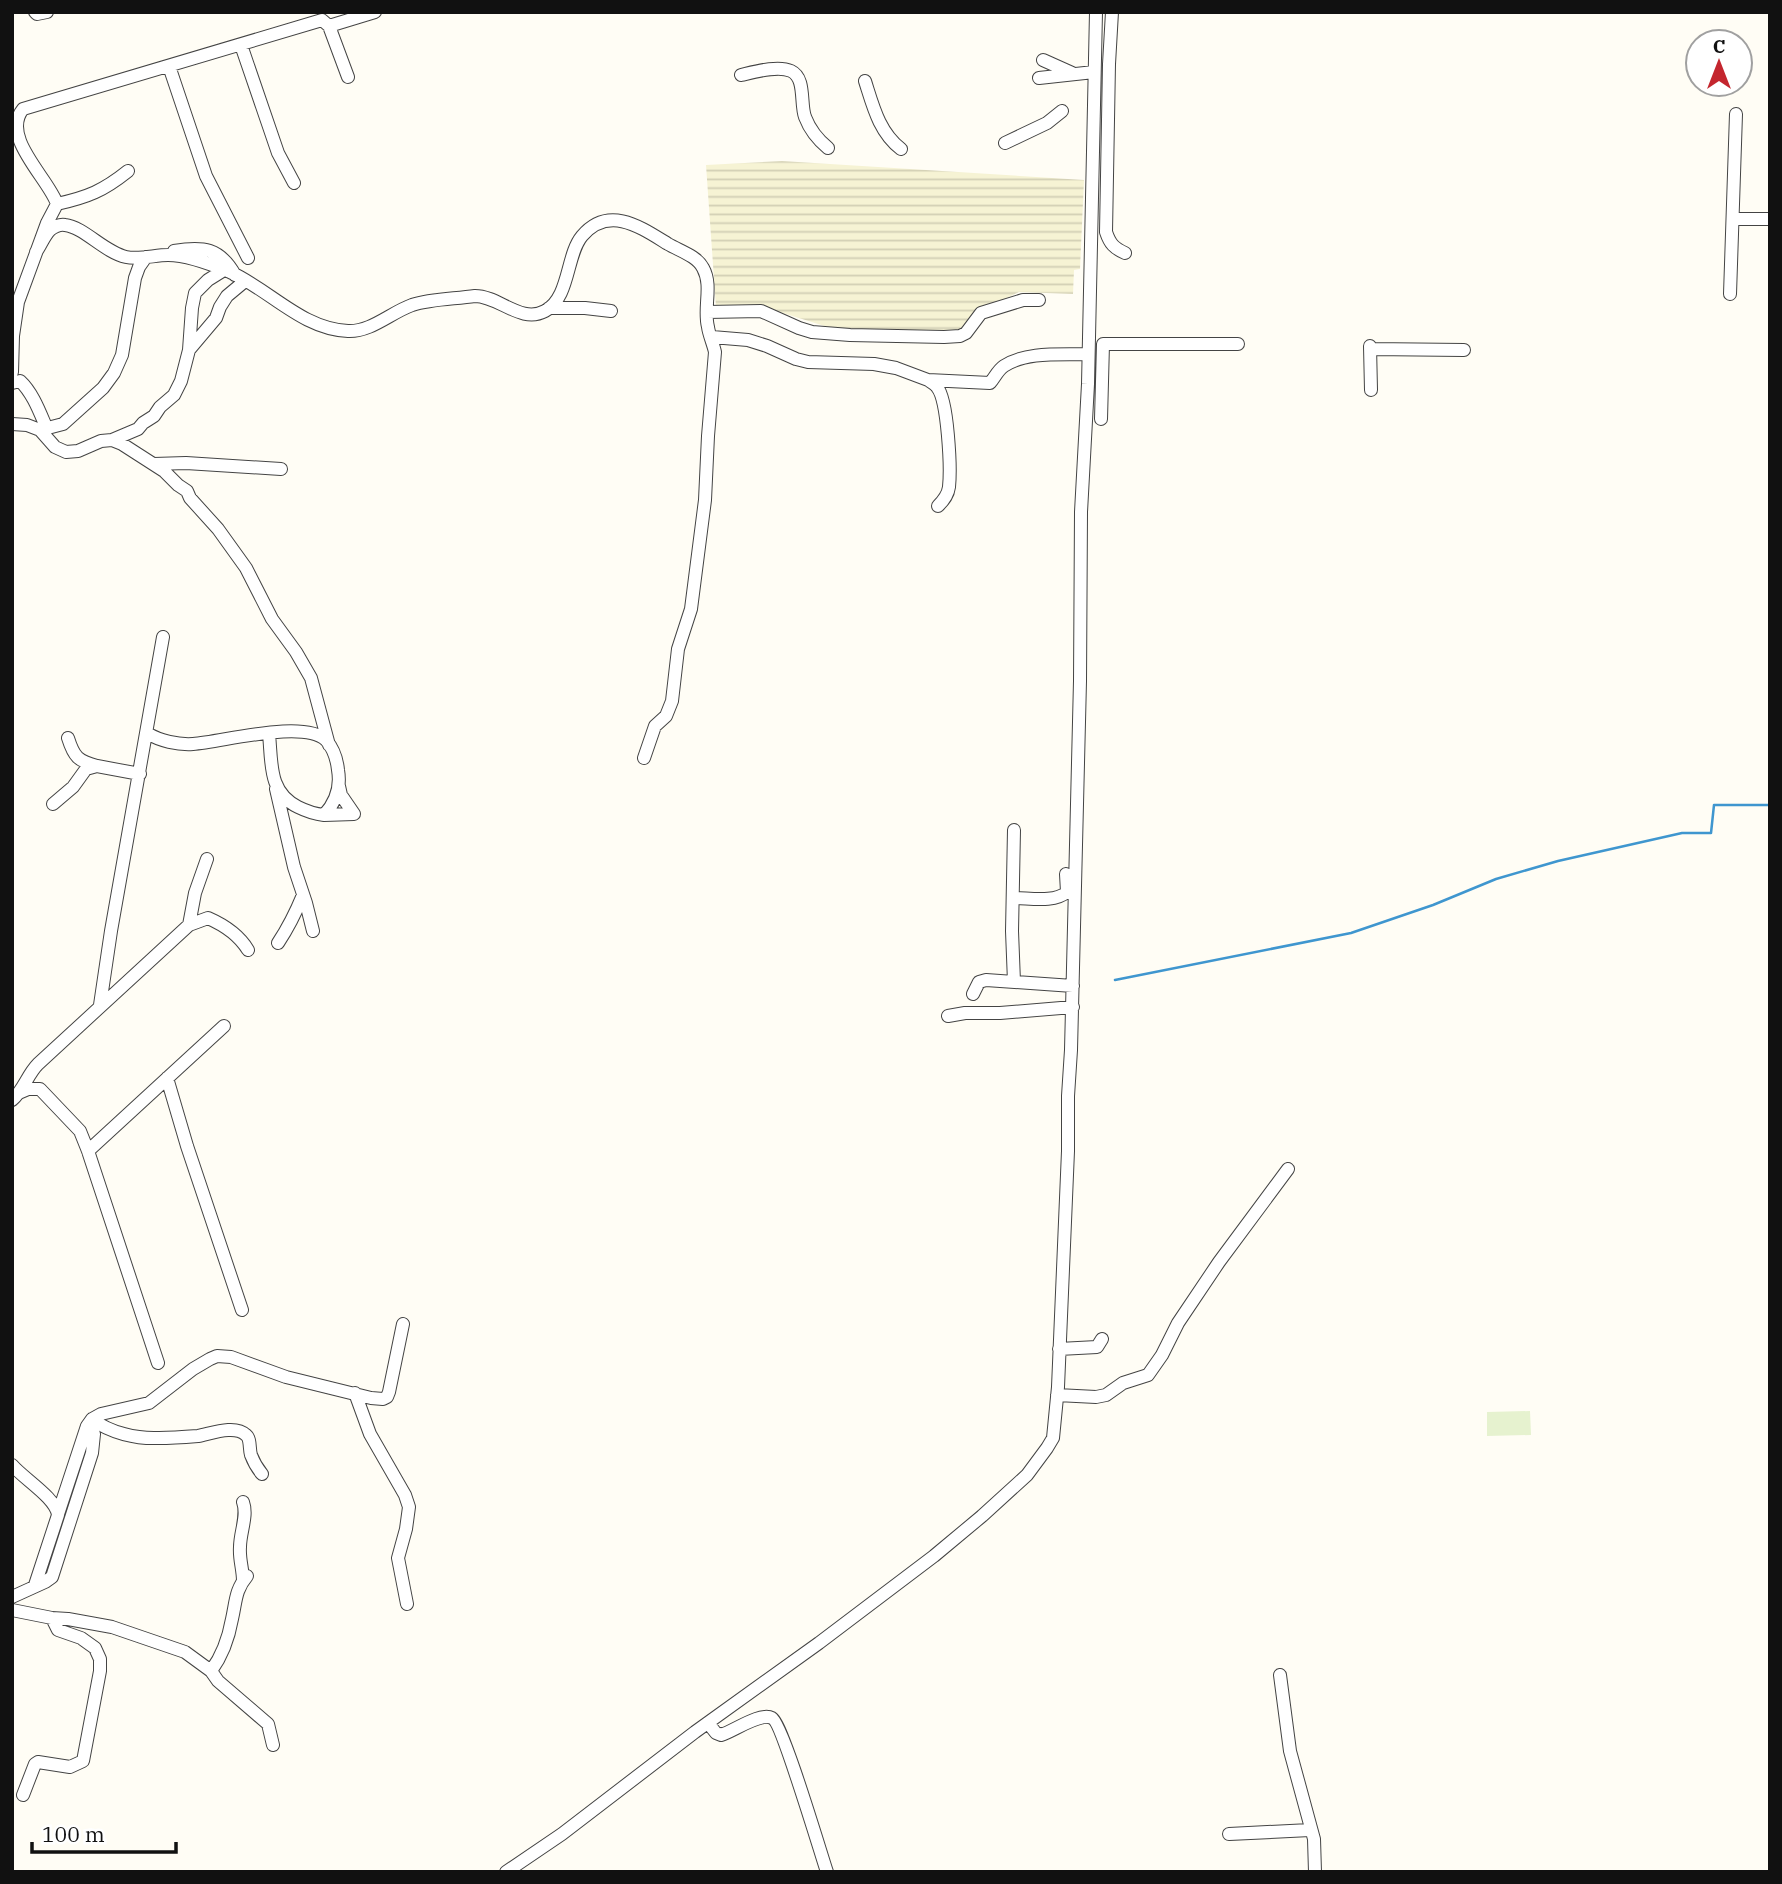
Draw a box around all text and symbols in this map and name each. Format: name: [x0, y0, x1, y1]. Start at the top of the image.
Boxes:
north arrow: [1684, 28, 1754, 98]
text: С: [1713, 34, 1725, 58]
scale bar: [32, 1811, 175, 1855]
text: 100 m: [42, 1820, 105, 1848]

